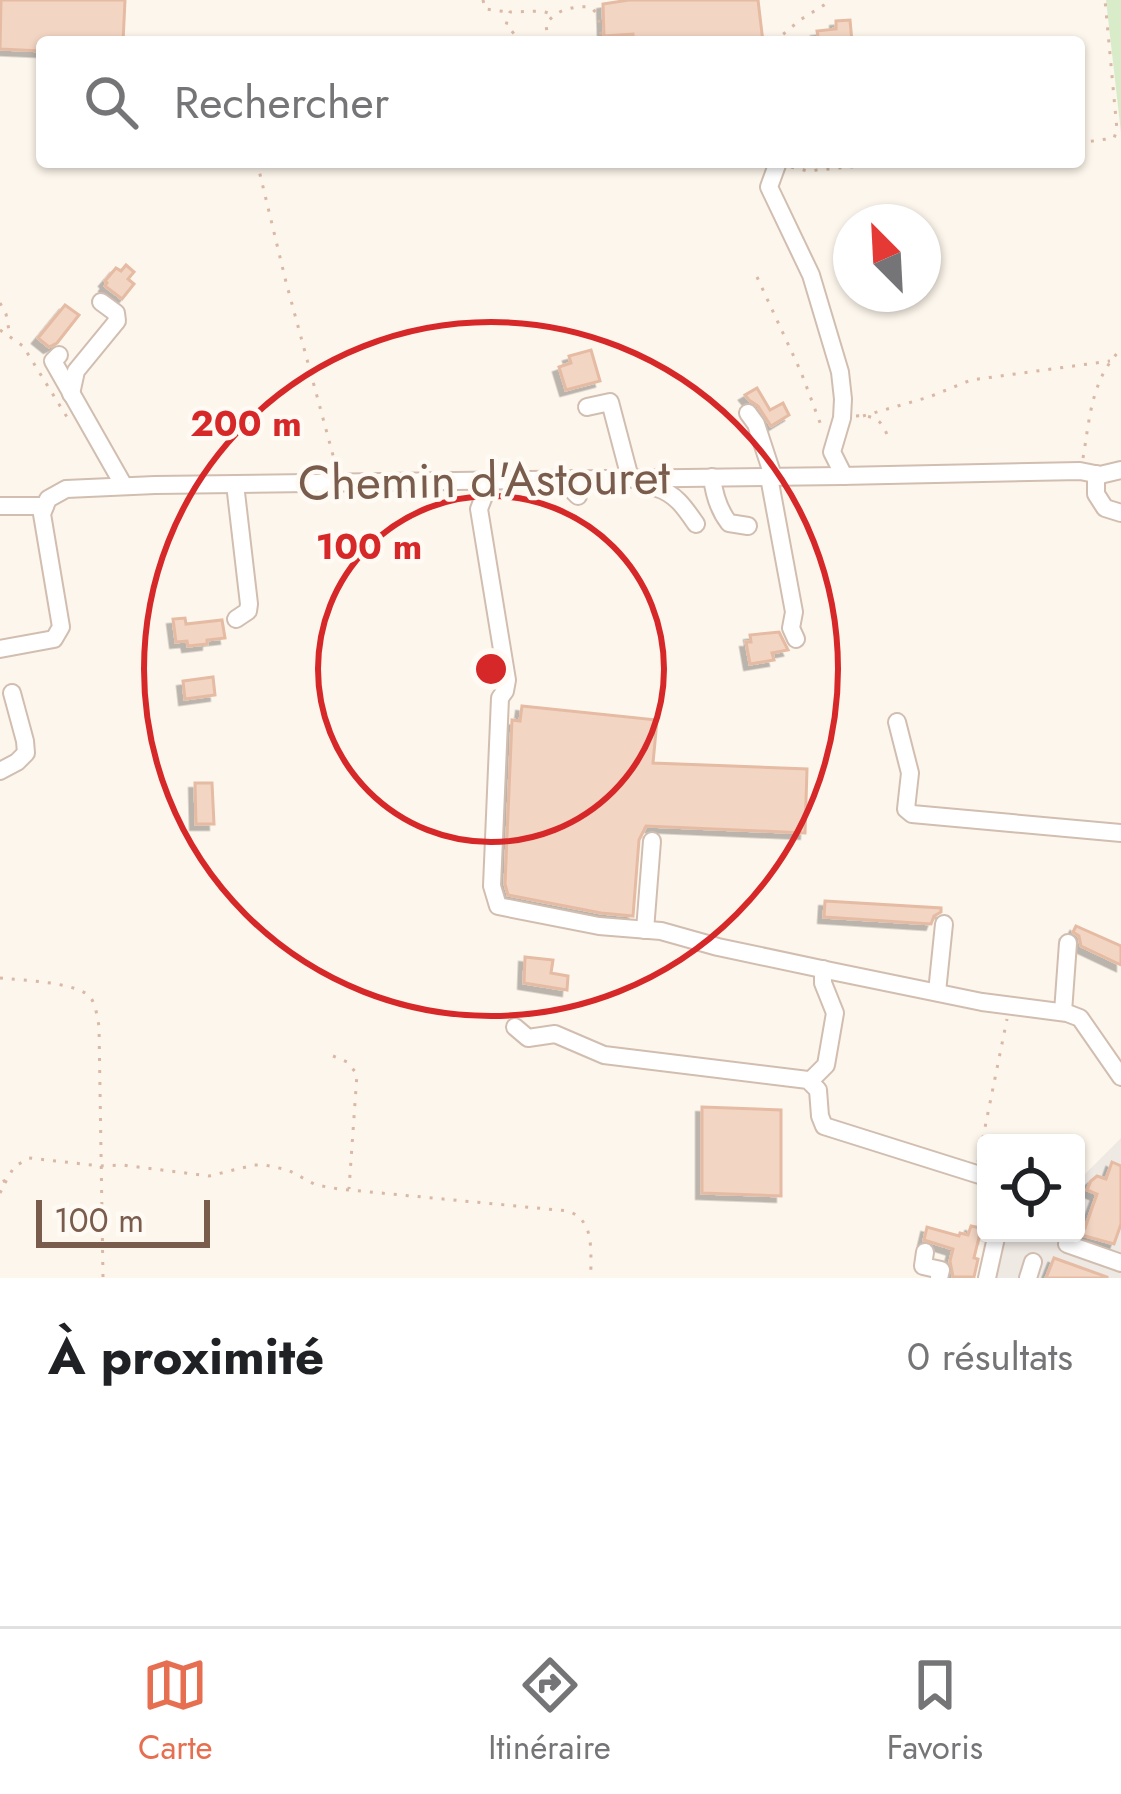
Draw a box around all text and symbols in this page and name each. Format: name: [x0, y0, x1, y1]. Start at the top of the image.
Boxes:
search box: [36, 36, 1085, 168]
icon: search: [78, 69, 144, 135]
text: Rechercher: [174, 70, 389, 135]
north arrow: [833, 204, 941, 312]
text: 200 m: [190, 397, 302, 449]
street label: Chemin d'Astouret: [297, 442, 671, 518]
text: 100 m: [316, 520, 422, 572]
centre of rings: [470, 648, 512, 690]
map controls: [977, 1134, 1085, 1242]
button: locate: [977, 1134, 1085, 1242]
scale bar: [36, 1194, 210, 1247]
text: 100 m: [54, 1197, 144, 1244]
text: À proximité: [48, 1319, 324, 1393]
text: 0 résultats: [907, 1328, 1073, 1385]
tab: Carte: [138, 1652, 213, 1771]
tab: Itinéraire: [488, 1652, 611, 1771]
tab: Favoris: [887, 1652, 983, 1771]

